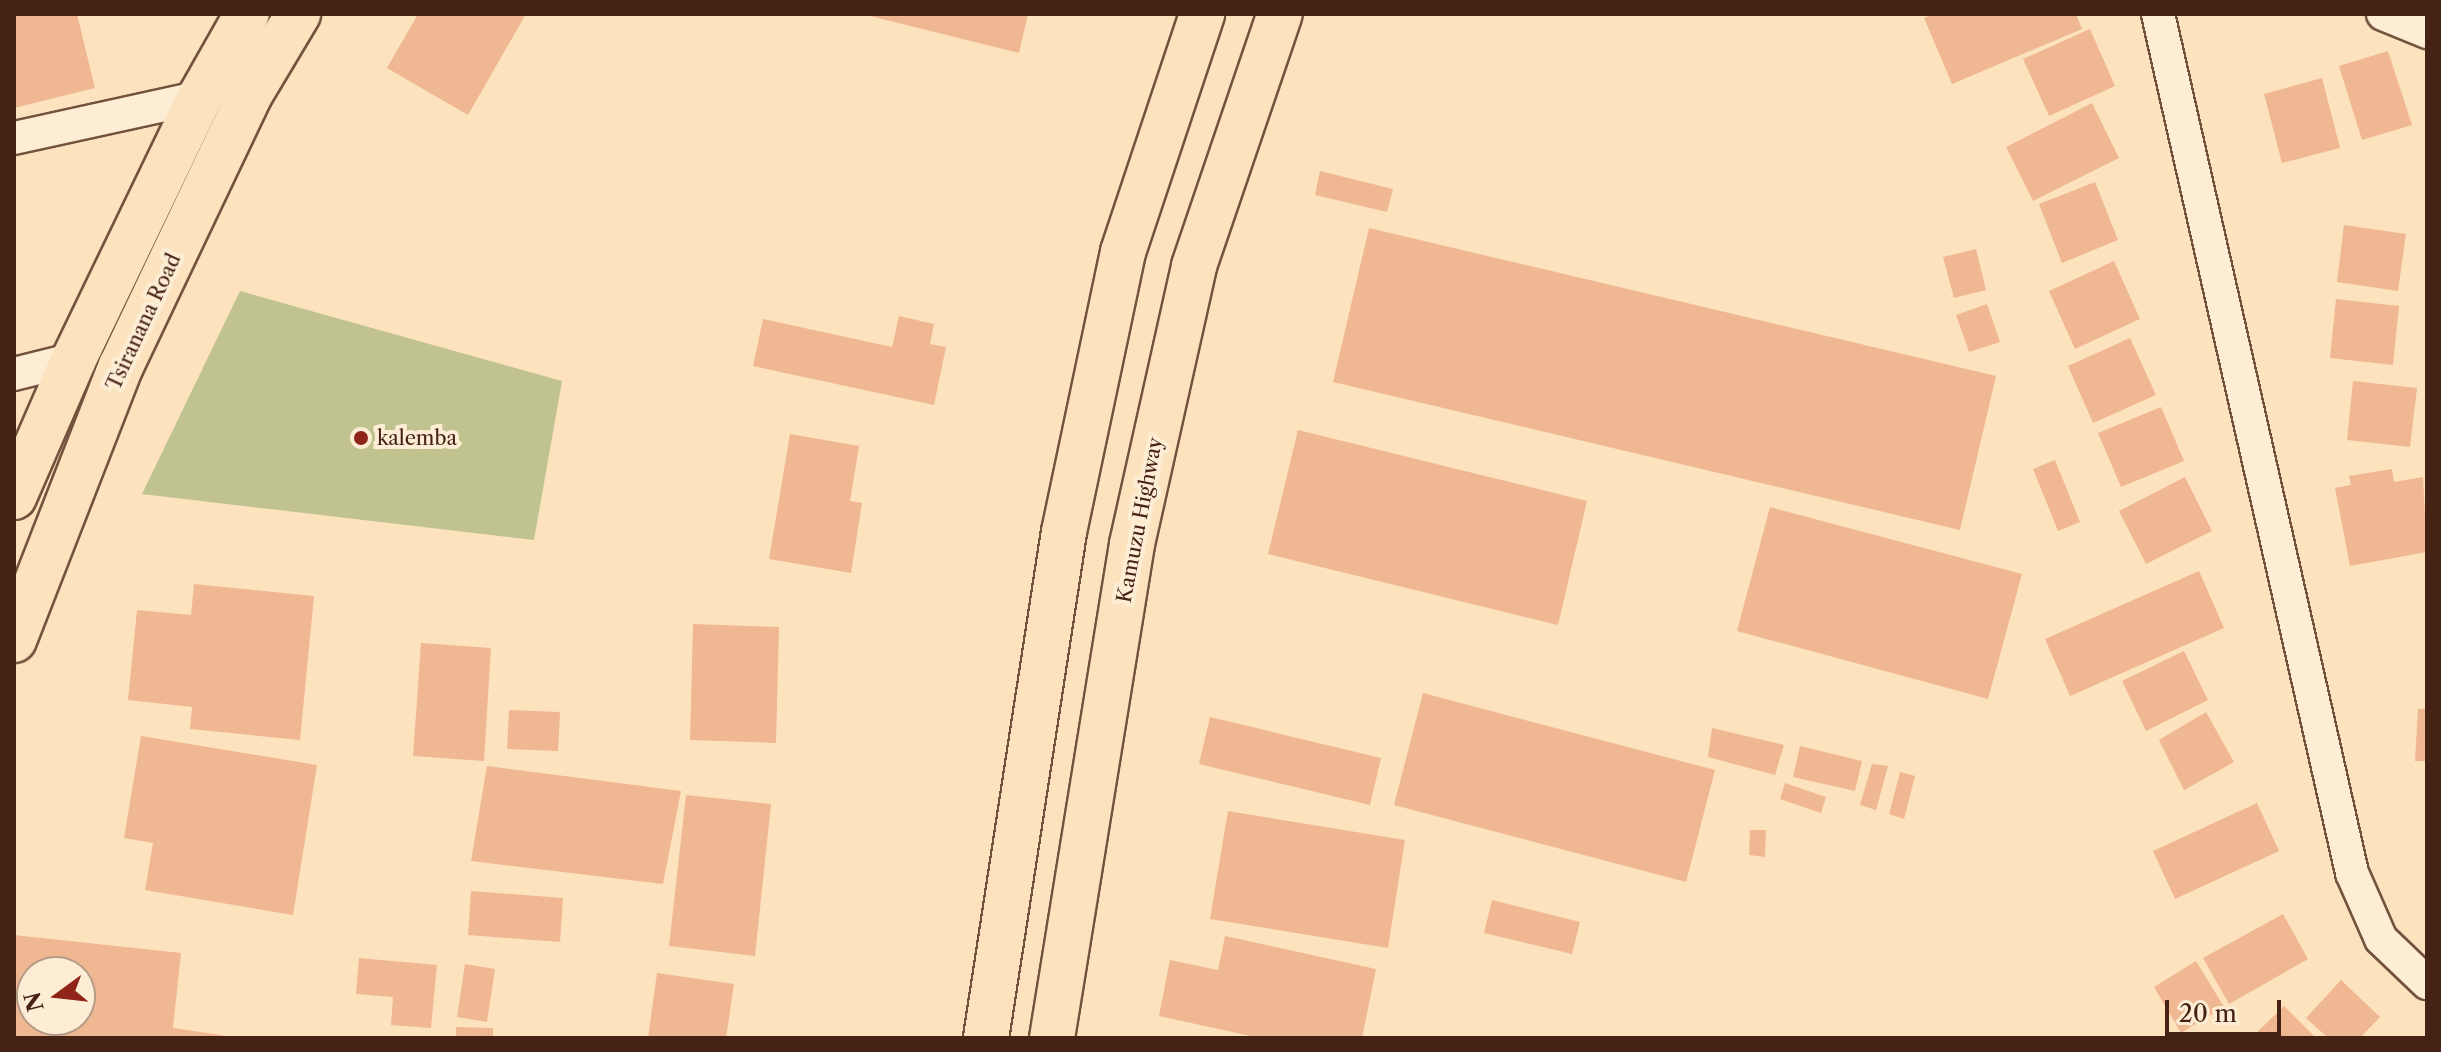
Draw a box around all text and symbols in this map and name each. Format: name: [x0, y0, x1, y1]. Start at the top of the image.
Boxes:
street label: Tsiranana Road: [102, 250, 186, 394]
place label: kalemba: [377, 426, 457, 450]
marker: kalemba: [352, 429, 370, 447]
street label: Kamuzu Highway: [1112, 435, 1168, 605]
north arrow: [16, 956, 96, 1036]
scale bar: [2169, 984, 2285, 1034]
text: N: [19, 989, 50, 1015]
text: 20 m: [2179, 999, 2237, 1028]

